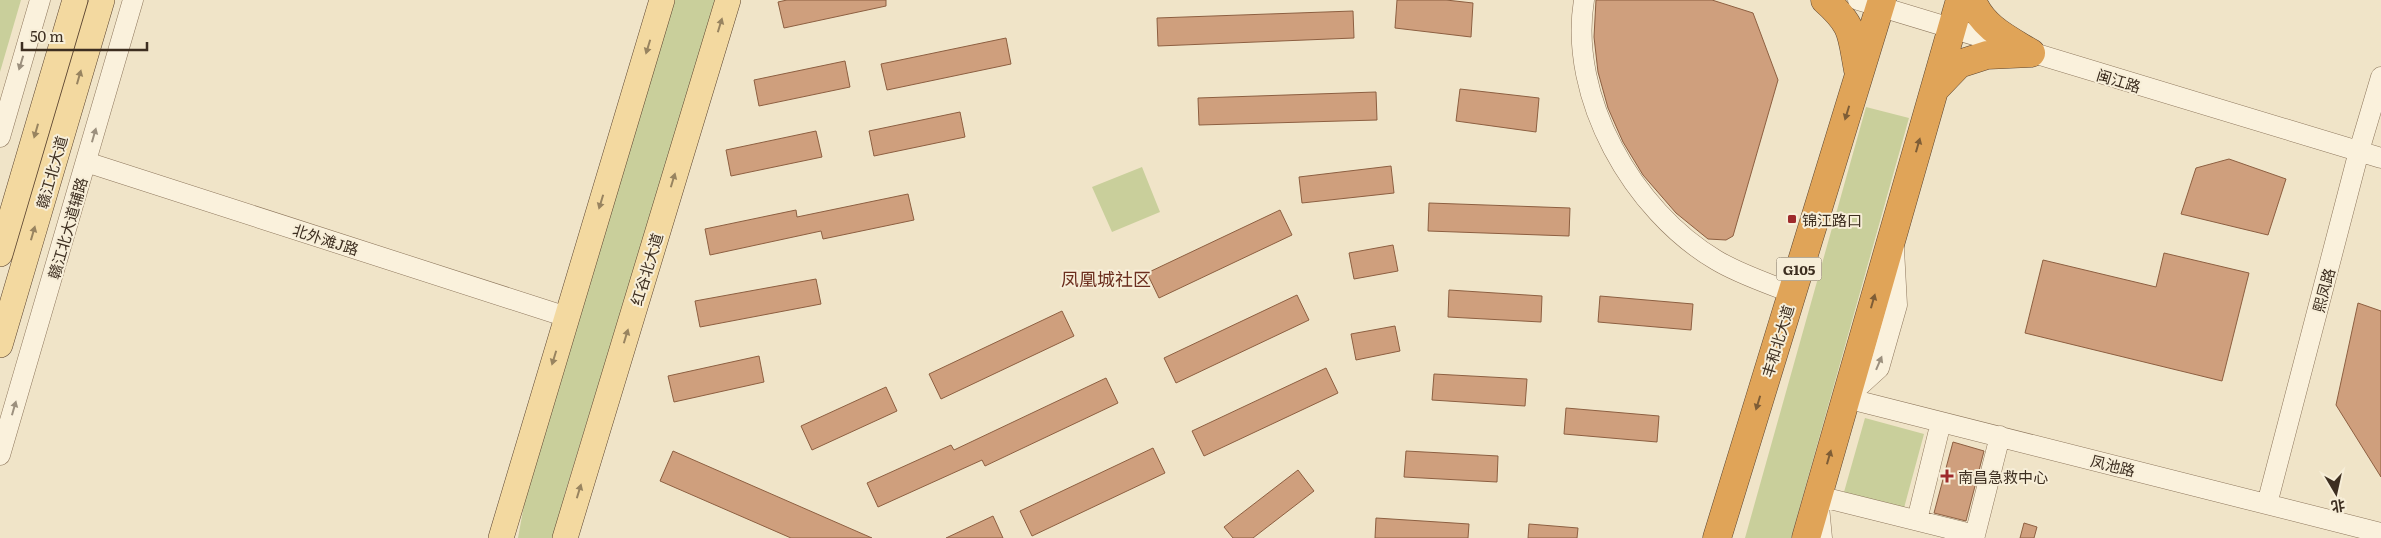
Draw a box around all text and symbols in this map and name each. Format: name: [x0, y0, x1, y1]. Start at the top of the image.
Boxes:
one-way arrow: [717, 17, 725, 32]
scale bar: [22, 20, 148, 52]
text: 50 m: [30, 24, 64, 47]
one-way arrow: [643, 39, 651, 54]
one-way arrow: [16, 56, 24, 71]
street label: 闽江路: [2094, 62, 2144, 98]
one-way arrow: [76, 70, 84, 85]
one-way arrow: [1843, 106, 1850, 121]
one-way arrow: [32, 123, 40, 138]
one-way arrow: [90, 127, 98, 142]
street label: 赣江北大道: [30, 133, 72, 211]
one-way arrow: [1914, 137, 1922, 152]
one-way arrow: [670, 173, 678, 188]
street label: 赣江北大道辅路: [41, 174, 93, 282]
one-way arrow: [597, 195, 605, 210]
place label: 锦江路口: [1802, 208, 1862, 231]
marker: 锦江路口: [1786, 213, 1798, 225]
street label: 北外滩J路: [290, 218, 362, 260]
one-way arrow: [30, 226, 38, 241]
street label: 红谷北大道: [624, 230, 668, 308]
road number: G105: [1776, 258, 1822, 280]
district label: 凤凰城社区: [1061, 265, 1151, 292]
street label: 熙凤路: [2306, 265, 2340, 315]
one-way arrow: [1870, 294, 1878, 309]
street label: 丰和北大道: [1755, 302, 1799, 380]
one-way arrow: [623, 328, 631, 343]
one-way arrow: [550, 351, 558, 366]
one-way arrow: [1875, 355, 1883, 370]
one-way arrow: [1754, 395, 1762, 410]
one-way arrow: [10, 401, 18, 416]
street label: 凤池路: [2088, 448, 2138, 482]
one-way arrow: [1825, 450, 1833, 465]
place label: 南昌急救中心: [1958, 465, 2048, 488]
north arrow: [2311, 468, 2361, 518]
marker: 南昌急救中心: [1940, 469, 1954, 483]
one-way arrow: [576, 484, 584, 499]
text: 北: [2330, 496, 2347, 518]

